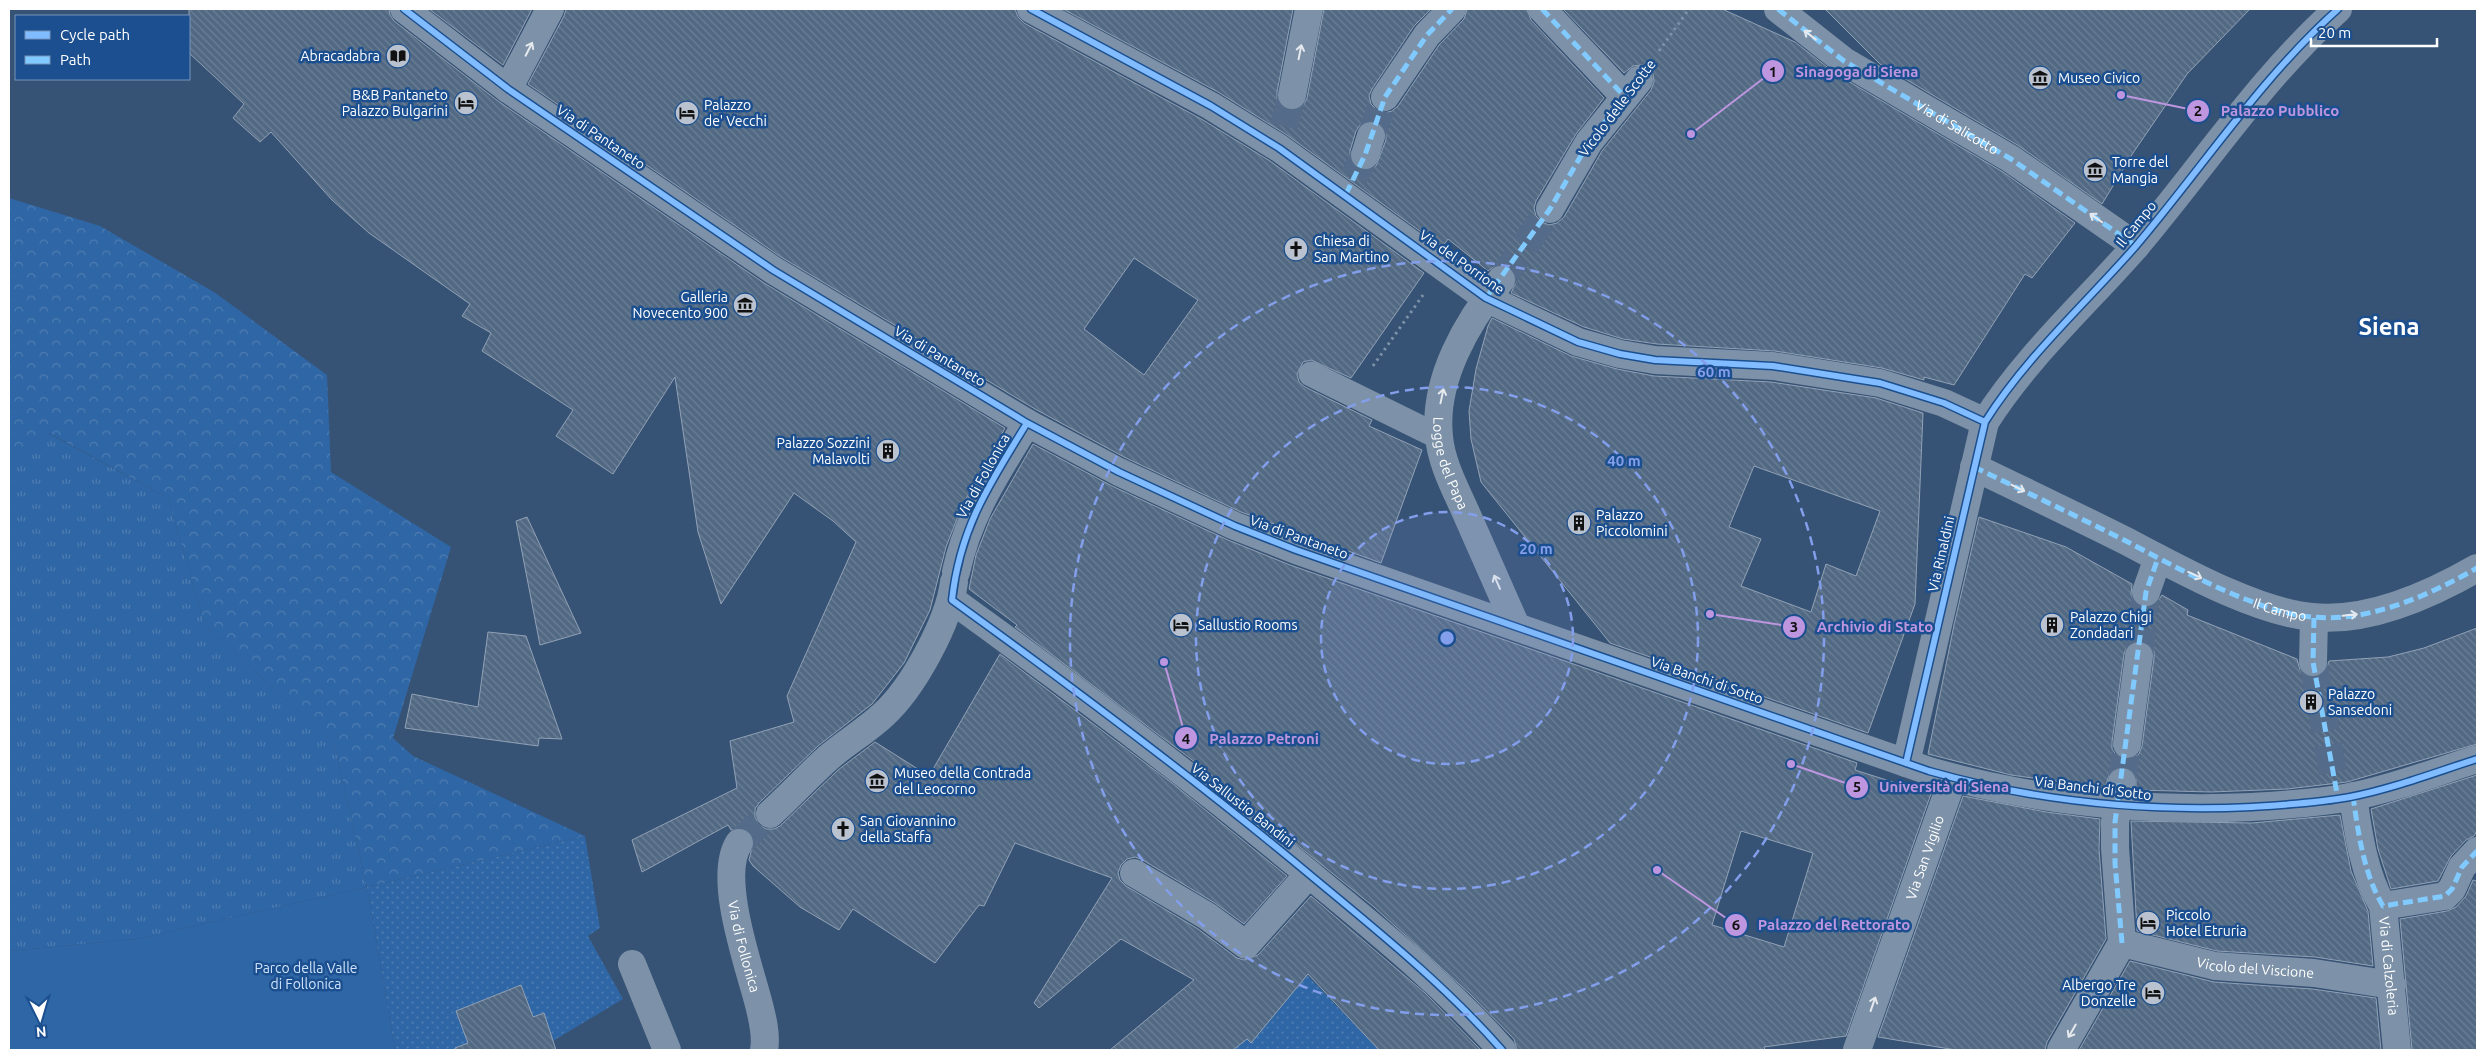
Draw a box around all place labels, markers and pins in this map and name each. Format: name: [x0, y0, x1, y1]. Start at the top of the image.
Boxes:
library icon: Abracadabra: [385, 43, 411, 69]
place label: Abracadabra: [300, 48, 380, 64]
callout: Sinagoga di Siena: [1761, 56, 1929, 86]
museum icon: Museo Civico: [2027, 65, 2053, 91]
place label: Museo Civico: [2058, 70, 2140, 86]
place label: B&B Pantaneto Palazzo Bulgarini: [342, 87, 448, 119]
hotel icon: B&B Pantaneto Palazzo Bulgarini: [453, 90, 479, 116]
callout: Palazzo Pubblico: [2186, 96, 2349, 126]
place label: Palazzo de' Vecchi: [704, 97, 767, 129]
hotel icon: Palazzo de' Vecchi: [674, 100, 700, 126]
place label: Torre del Mangia: [2112, 154, 2169, 186]
museum icon: Torre del Mangia: [2082, 157, 2108, 183]
place label: Chiesa di San Martino: [1314, 233, 1390, 265]
church icon: Chiesa di San Martino: [1283, 236, 1309, 262]
place label: Galleria Novecento 900: [633, 289, 728, 321]
museum icon: Galleria Novecento 900: [732, 292, 758, 318]
place label: Palazzo Sozzini Malavolti: [776, 435, 870, 467]
building icon: Palazzo Sozzini Malavolti: [875, 438, 901, 464]
place label: Palazzo Piccolomini: [1596, 507, 1668, 539]
building icon: Palazzo Piccolomini: [1566, 510, 1592, 536]
place label: Palazzo Chigi Zondadari: [2070, 609, 2152, 641]
hotel icon: Sallustio Rooms: [1168, 612, 1194, 638]
callout: Archivio di Stato: [1782, 612, 1943, 642]
building icon: Palazzo Chigi Zondadari: [2039, 612, 2065, 638]
place label: Sallustio Rooms: [1198, 617, 1297, 633]
centre of rings: [1438, 629, 1456, 647]
place label: Palazzo Sansedoni: [2328, 686, 2392, 718]
building icon: Palazzo Sansedoni: [2298, 689, 2324, 715]
callout: Palazzo Petroni: [1174, 723, 1329, 753]
place label: Museo della Contrada del Leocorno: [894, 765, 1031, 797]
museum icon: Museo della Contrada del Leocorno: [864, 768, 890, 794]
callout: Università di Siena: [1844, 772, 2019, 802]
place label: San Giovannino della Staffa: [860, 813, 956, 845]
church icon: San Giovannino della Staffa: [830, 816, 856, 842]
place label: Piccolo Hotel Etruria: [2166, 907, 2247, 939]
callout: Palazzo del Rettorato: [1723, 910, 1921, 940]
hotel icon: Piccolo Hotel Etruria: [2135, 910, 2161, 936]
place label: Albergo Tre Donzelle: [2062, 977, 2136, 1009]
hotel icon: Albergo Tre Donzelle: [2140, 980, 2166, 1006]

